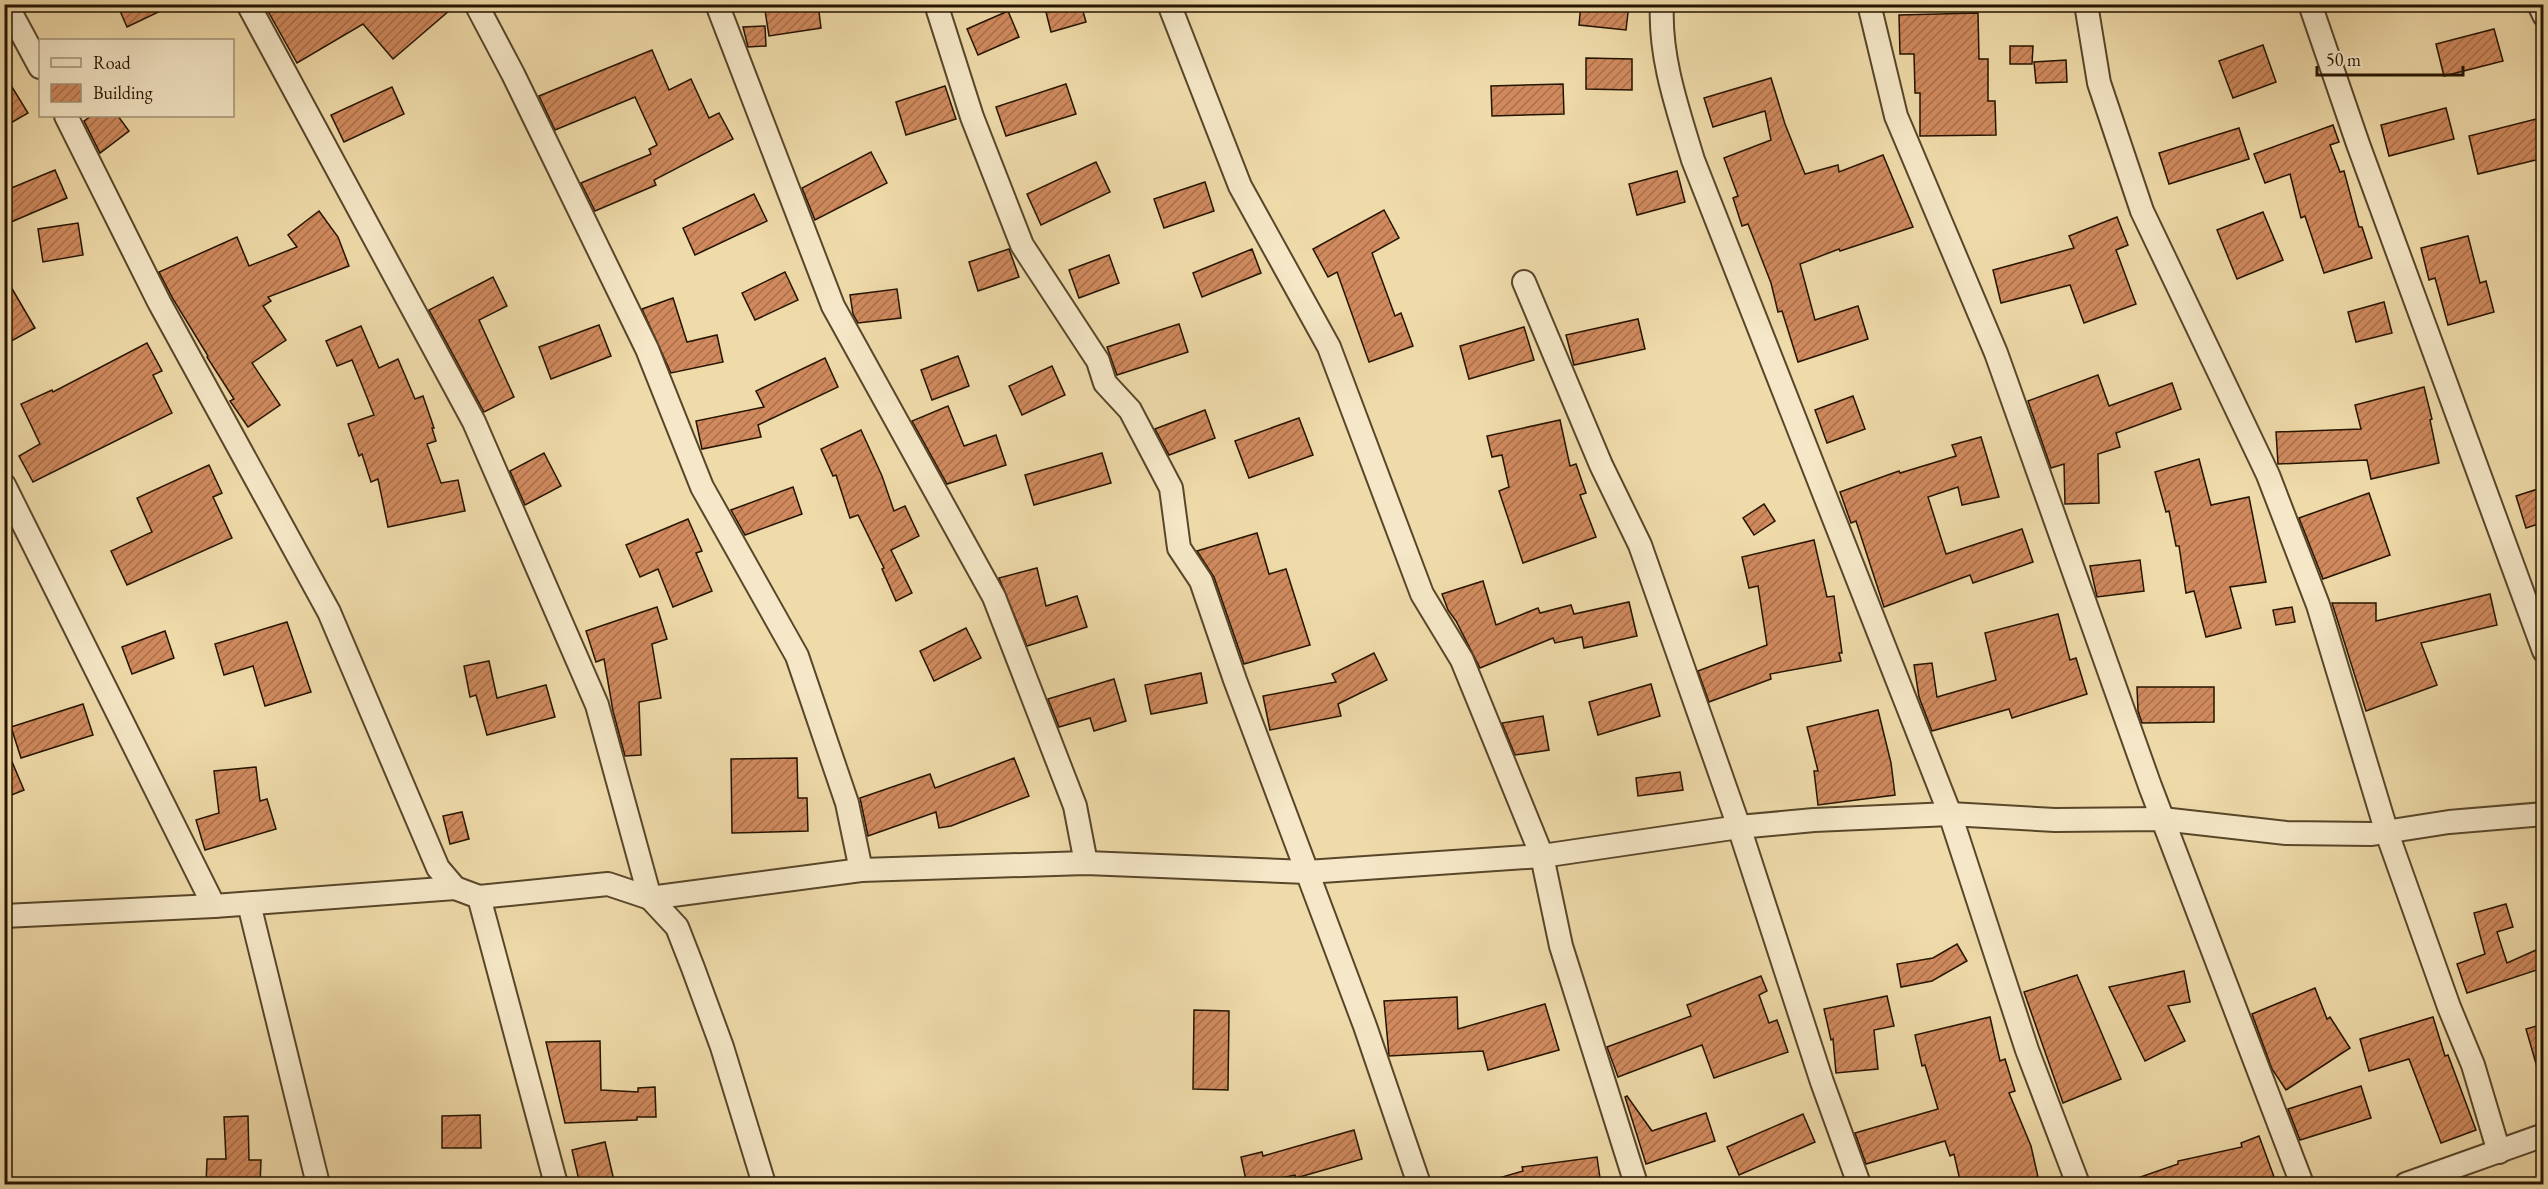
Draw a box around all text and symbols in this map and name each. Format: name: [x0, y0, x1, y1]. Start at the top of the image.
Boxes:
legend: [39, 39, 234, 117]
scale bar: [2317, 39, 2462, 77]
text: 50 m: [2326, 48, 2361, 71]
text: Road: [93, 51, 132, 74]
text: Building: [93, 81, 153, 104]

